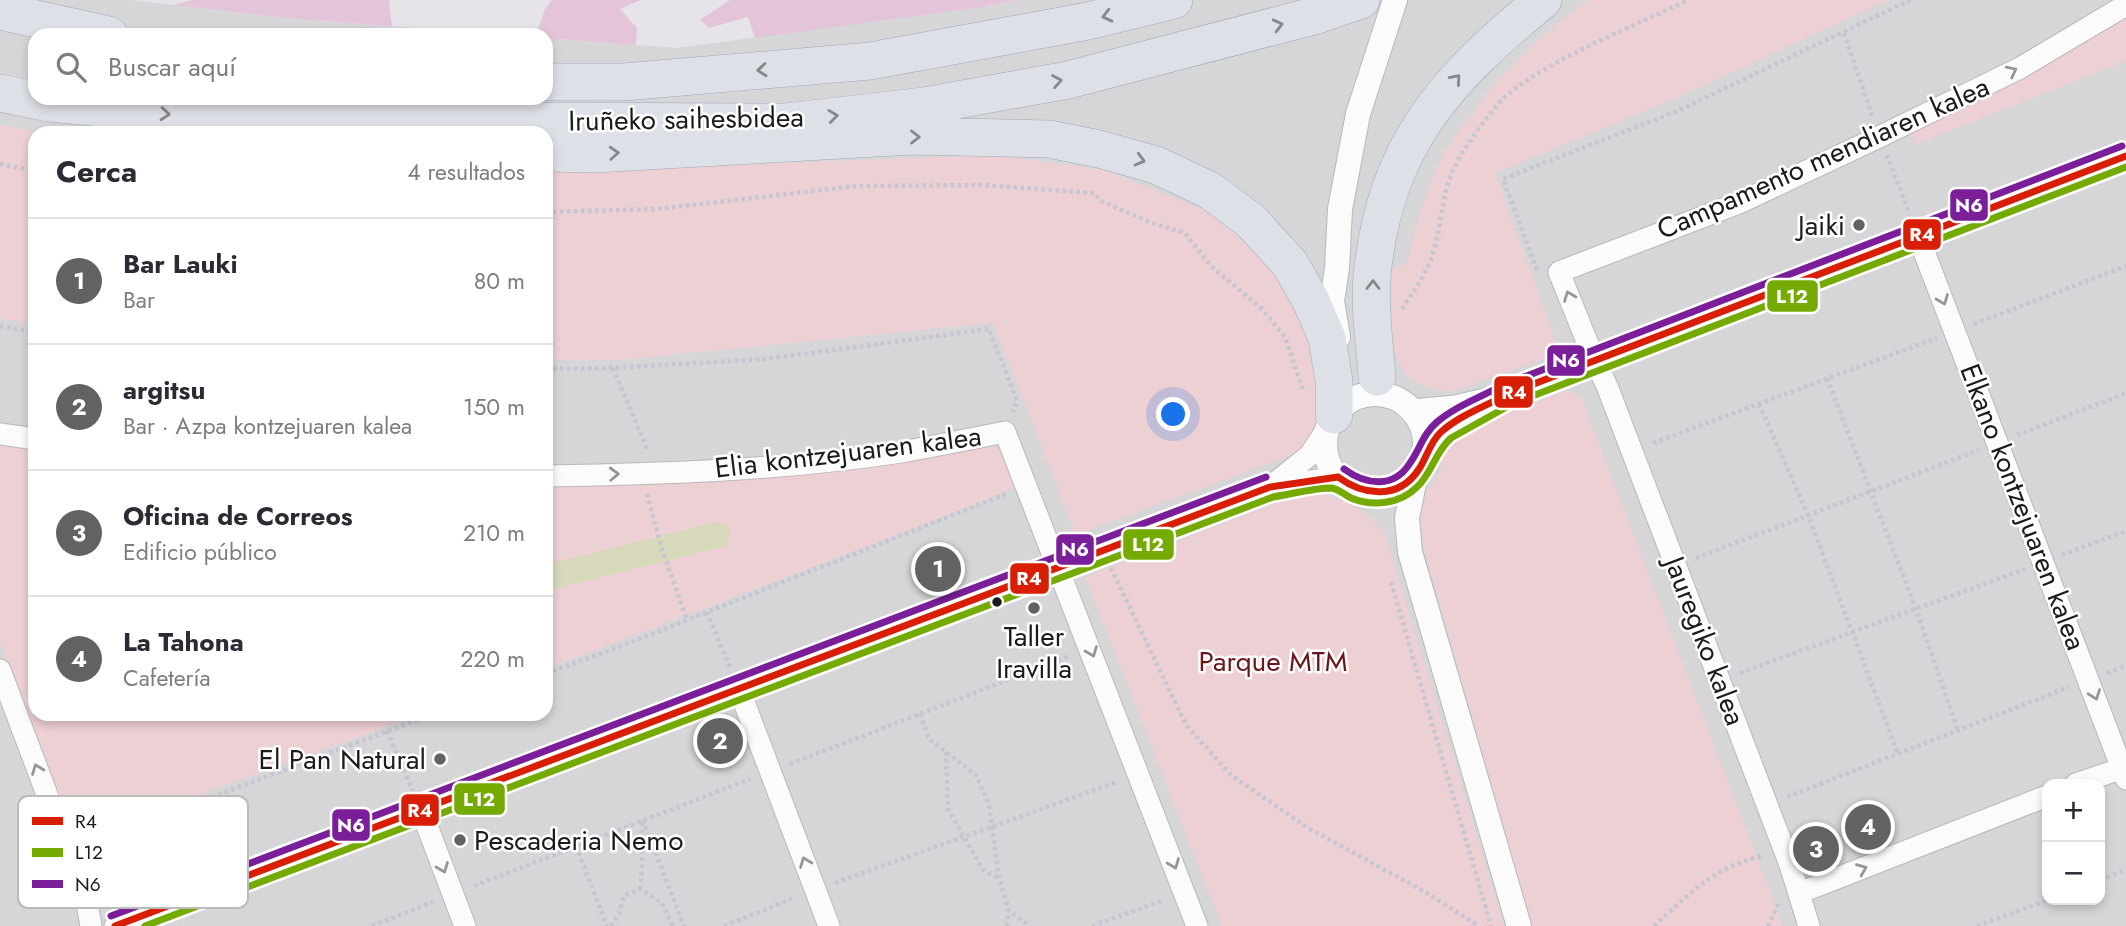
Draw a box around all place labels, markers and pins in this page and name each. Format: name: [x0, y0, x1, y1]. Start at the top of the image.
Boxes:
place label: Jaiki: [1794, 205, 1845, 246]
marker: Jaiki: [1851, 217, 1867, 233]
pin: 1: [915, 543, 961, 595]
unlabelled marker: [990, 595, 1004, 609]
marker: Taller Iravilla: [1026, 600, 1042, 616]
place label: Taller Iravilla: [996, 616, 1072, 689]
pin: 2: [697, 715, 743, 767]
place label: El Pan Natural: [259, 739, 426, 780]
marker: El Pan Natural: [432, 751, 448, 767]
pin: 4: [1845, 801, 1891, 853]
place label: Pescaderia Nemo: [474, 820, 683, 861]
pin: 3: [1793, 823, 1839, 875]
marker: Pescaderia Nemo: [452, 832, 468, 848]

